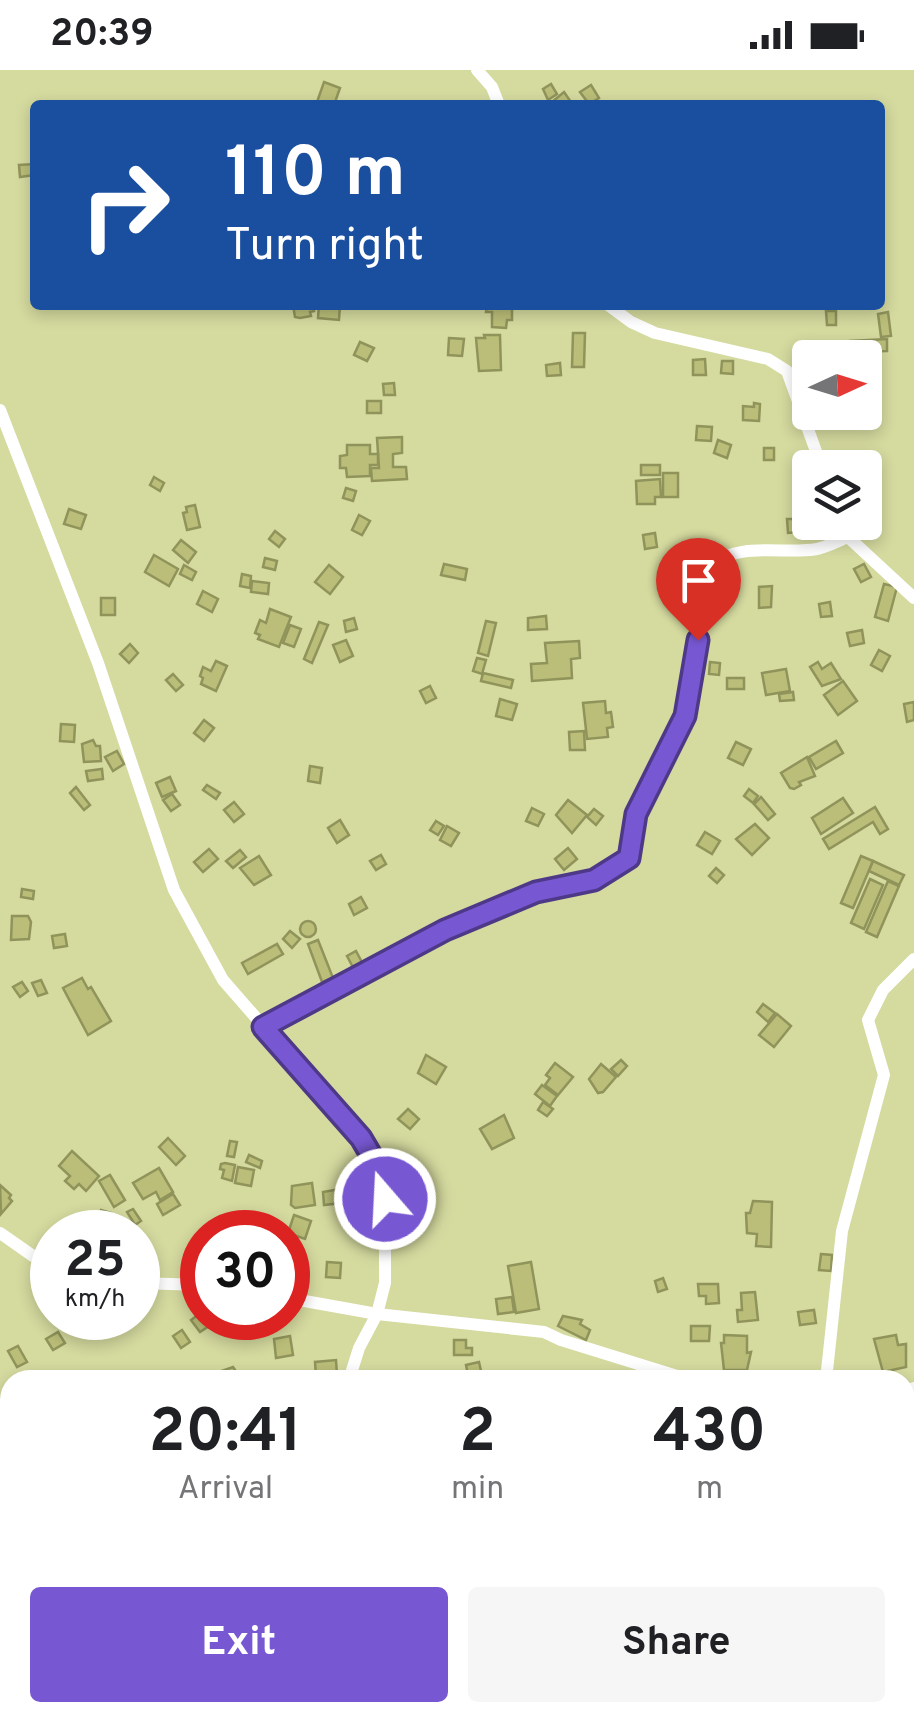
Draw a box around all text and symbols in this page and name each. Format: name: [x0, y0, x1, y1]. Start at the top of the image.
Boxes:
text: 20:39: [50, 11, 154, 60]
text: 110 m: [225, 132, 406, 221]
icon: right: [60, 140, 190, 270]
text: Turn right: [225, 219, 424, 276]
north arrow: [792, 340, 882, 430]
map controls: [792, 340, 882, 540]
button: layers: [792, 450, 882, 540]
pin: [656, 538, 741, 641]
icon: arrive: [671, 553, 726, 608]
position arrow: [333, 1147, 437, 1251]
speed limit sign: 30: [180, 1210, 310, 1340]
text: 25: [64, 1231, 126, 1294]
text: km/h: [65, 1284, 125, 1316]
text: 20:41: [149, 1397, 302, 1473]
text: 2: [459, 1397, 496, 1473]
text: 430: [653, 1397, 766, 1473]
text: Arrival: [178, 1470, 273, 1510]
text: min: [451, 1470, 504, 1510]
text: m: [696, 1470, 723, 1510]
button: Exit: [30, 1587, 448, 1702]
button: Share: [468, 1587, 885, 1702]

